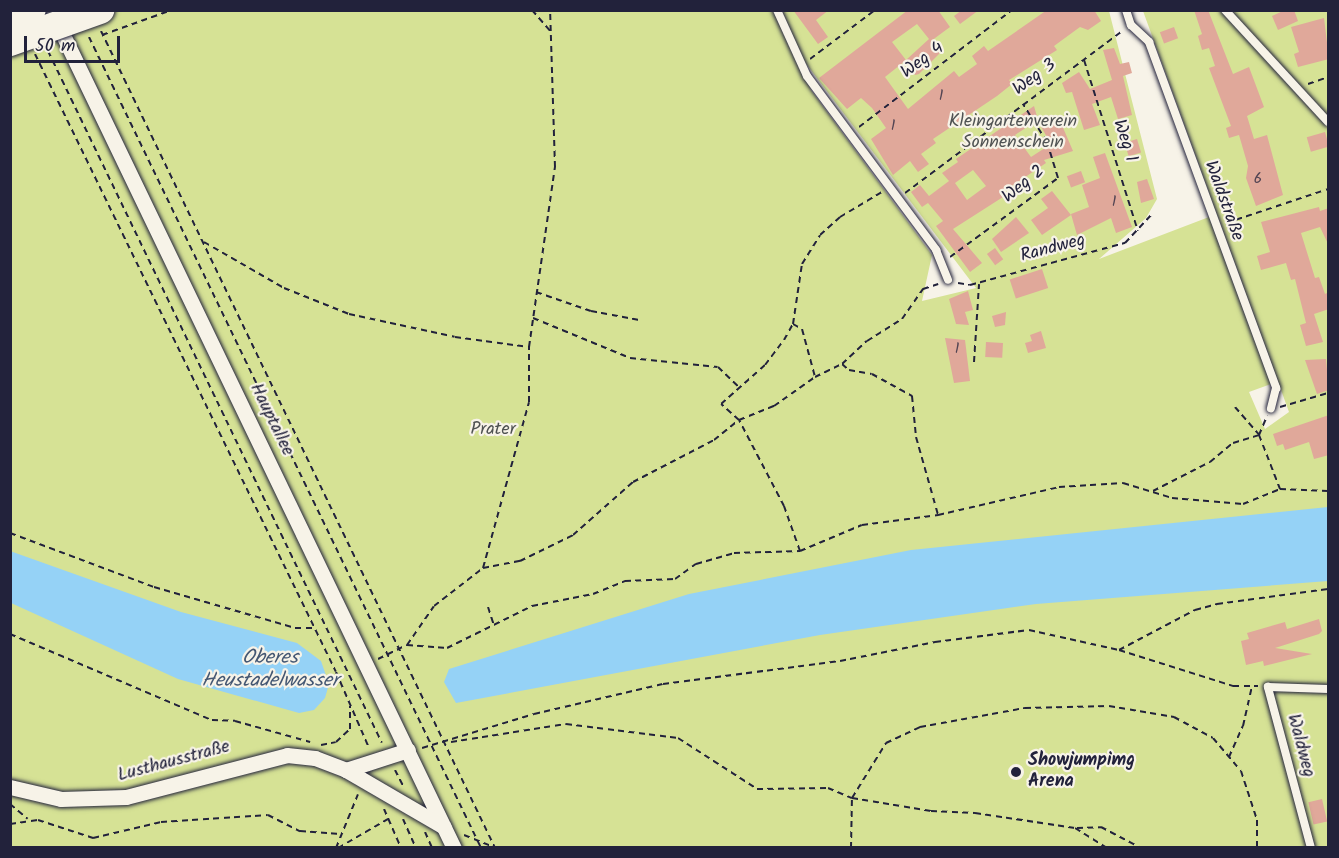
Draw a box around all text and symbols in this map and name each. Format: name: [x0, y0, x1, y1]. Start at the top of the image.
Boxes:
scale bar: [27, 24, 123, 62]
text: 50 m: [35, 32, 75, 61]
street label: Weg 4: [897, 38, 949, 84]
street label: Weg 3: [1009, 55, 1061, 101]
house number: 1: [939, 88, 943, 106]
park label: Kleingartenverein Sonnenschein: [949, 112, 1077, 154]
street label: Weg 1: [1107, 117, 1141, 165]
house number: 1: [891, 118, 895, 136]
street label: Waldstraße: [1199, 158, 1247, 244]
street label: Weg 2: [998, 161, 1050, 209]
house number: 6: [1254, 171, 1262, 189]
house number: 1: [1112, 194, 1116, 212]
street label: Randweg: [1018, 230, 1088, 268]
house number: 1: [955, 341, 959, 359]
street label: Hauptallee: [244, 380, 298, 460]
park label: Prater: [470, 419, 516, 441]
water label: Oberes Heustadelwasser: [201, 647, 339, 694]
street label: Waldweg: [1281, 712, 1319, 780]
street label: Lusthausstraße: [116, 737, 232, 787]
place label: Showjumpimg Arena: [1028, 751, 1135, 794]
marker: Showjumpimg Arena: [1009, 765, 1023, 779]

